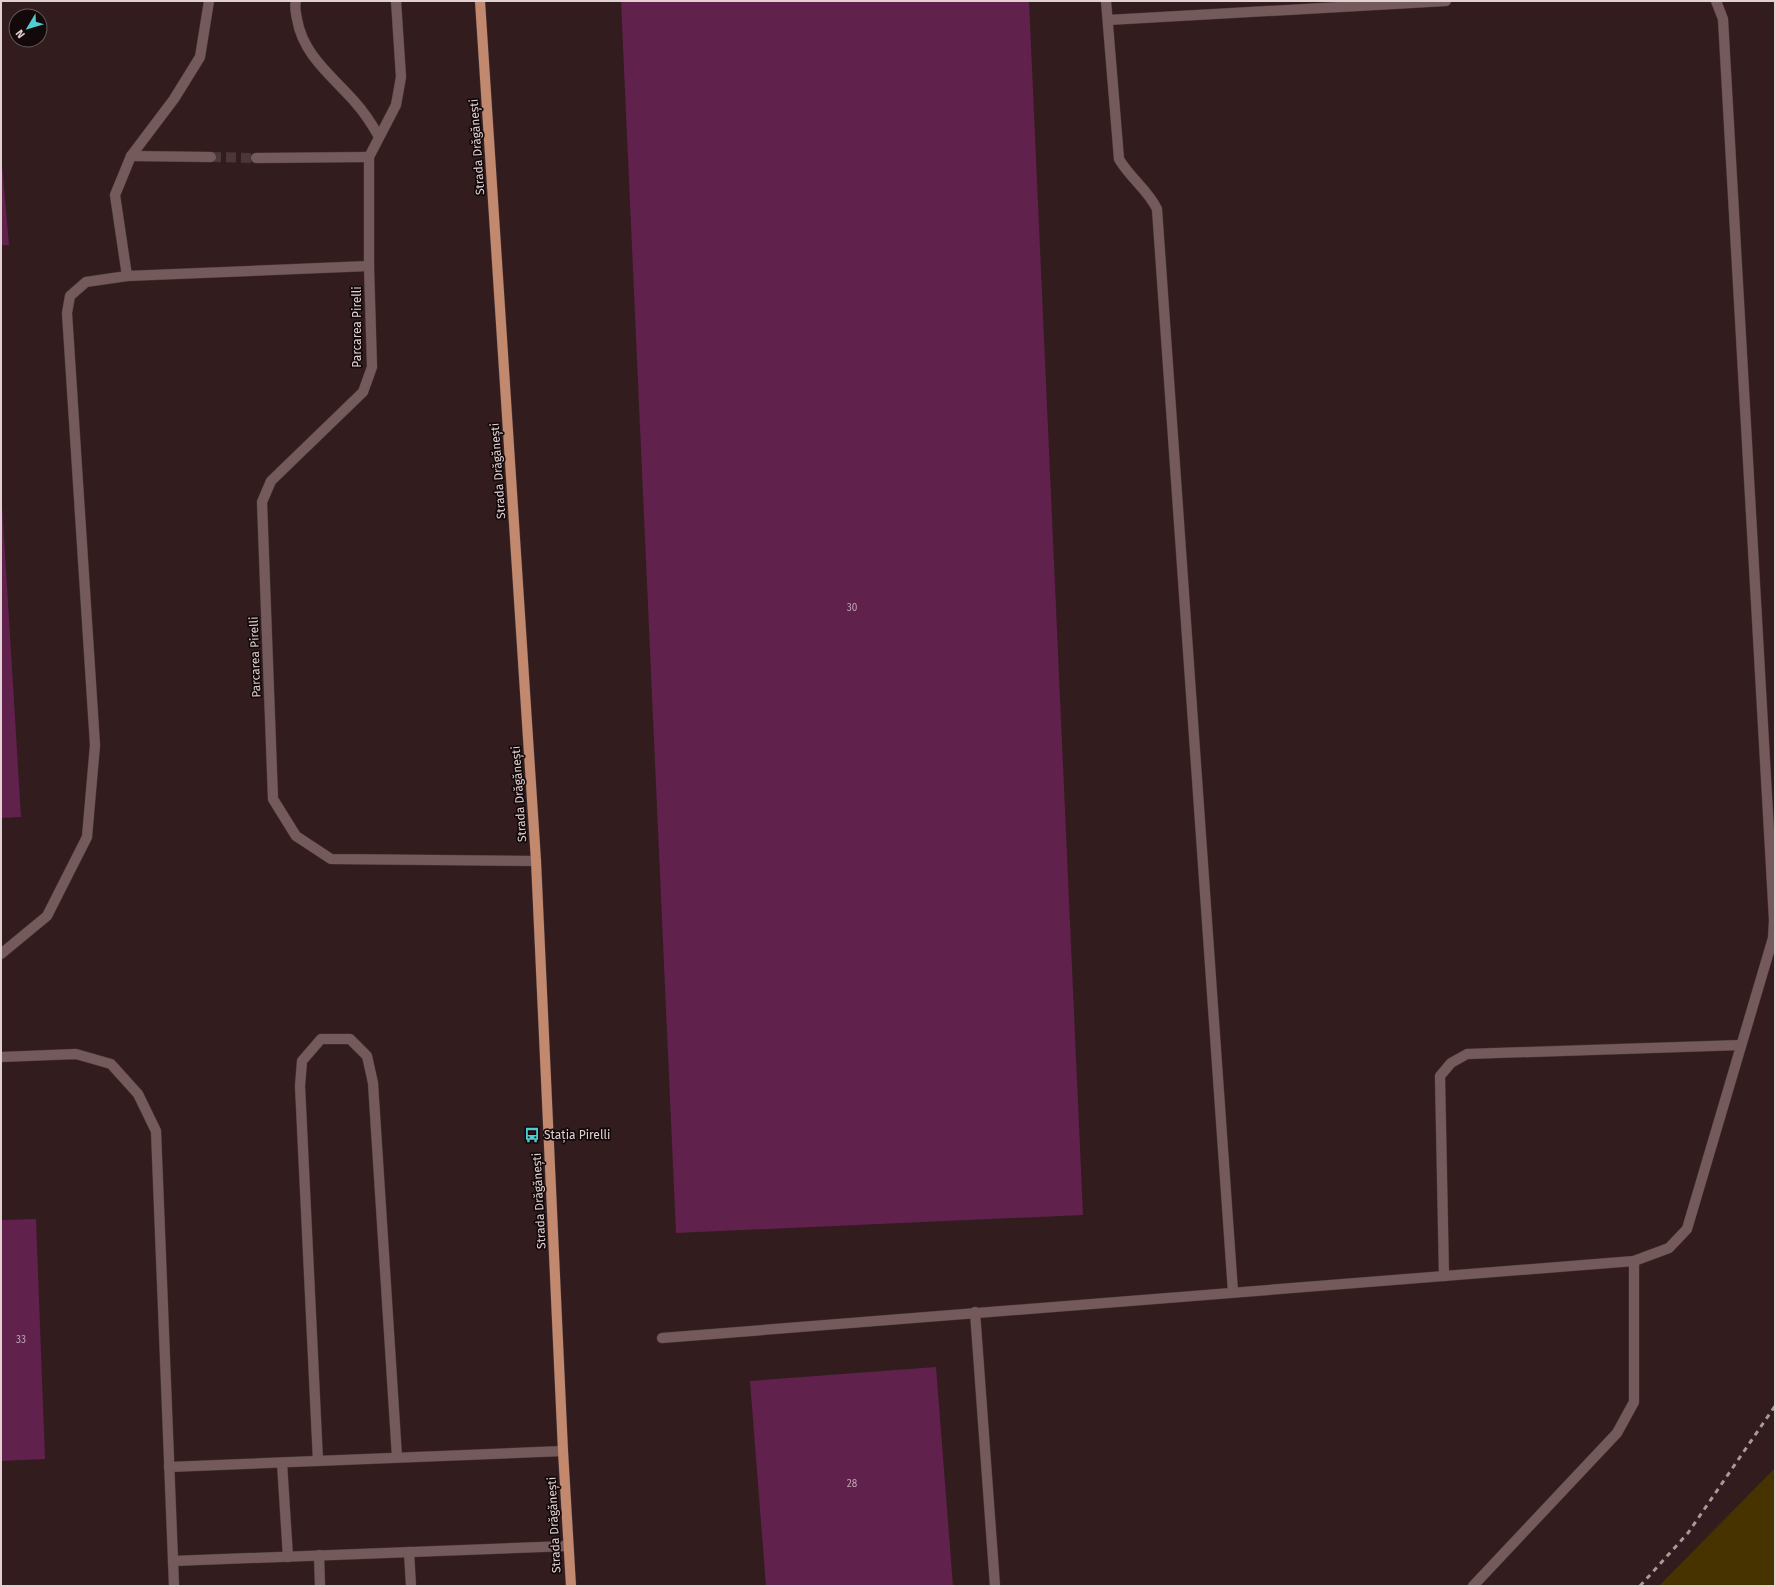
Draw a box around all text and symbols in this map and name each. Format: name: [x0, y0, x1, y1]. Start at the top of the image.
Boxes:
north arrow: [8, 8, 48, 48]
text: N: [13, 27, 28, 41]
street label: Strada Drăgănești: [467, 98, 488, 196]
street label: Parcarea Pirelli: [350, 286, 364, 368]
street label: Strada Drăgănești: [488, 422, 509, 520]
house number: 30: [847, 602, 858, 614]
street label: Parcarea Pirelli: [247, 616, 263, 698]
street label: Strada Drăgănești: [509, 745, 530, 843]
bus stop icon: Stația Pirelli: [523, 1126, 541, 1144]
place label: Stația Pirelli: [544, 1128, 610, 1143]
street label: Strada Drăgănești: [529, 1153, 550, 1249]
house number: 33: [16, 1334, 26, 1346]
street label: Strada Drăgănești: [544, 1477, 565, 1573]
house number: 28: [847, 1478, 858, 1490]

